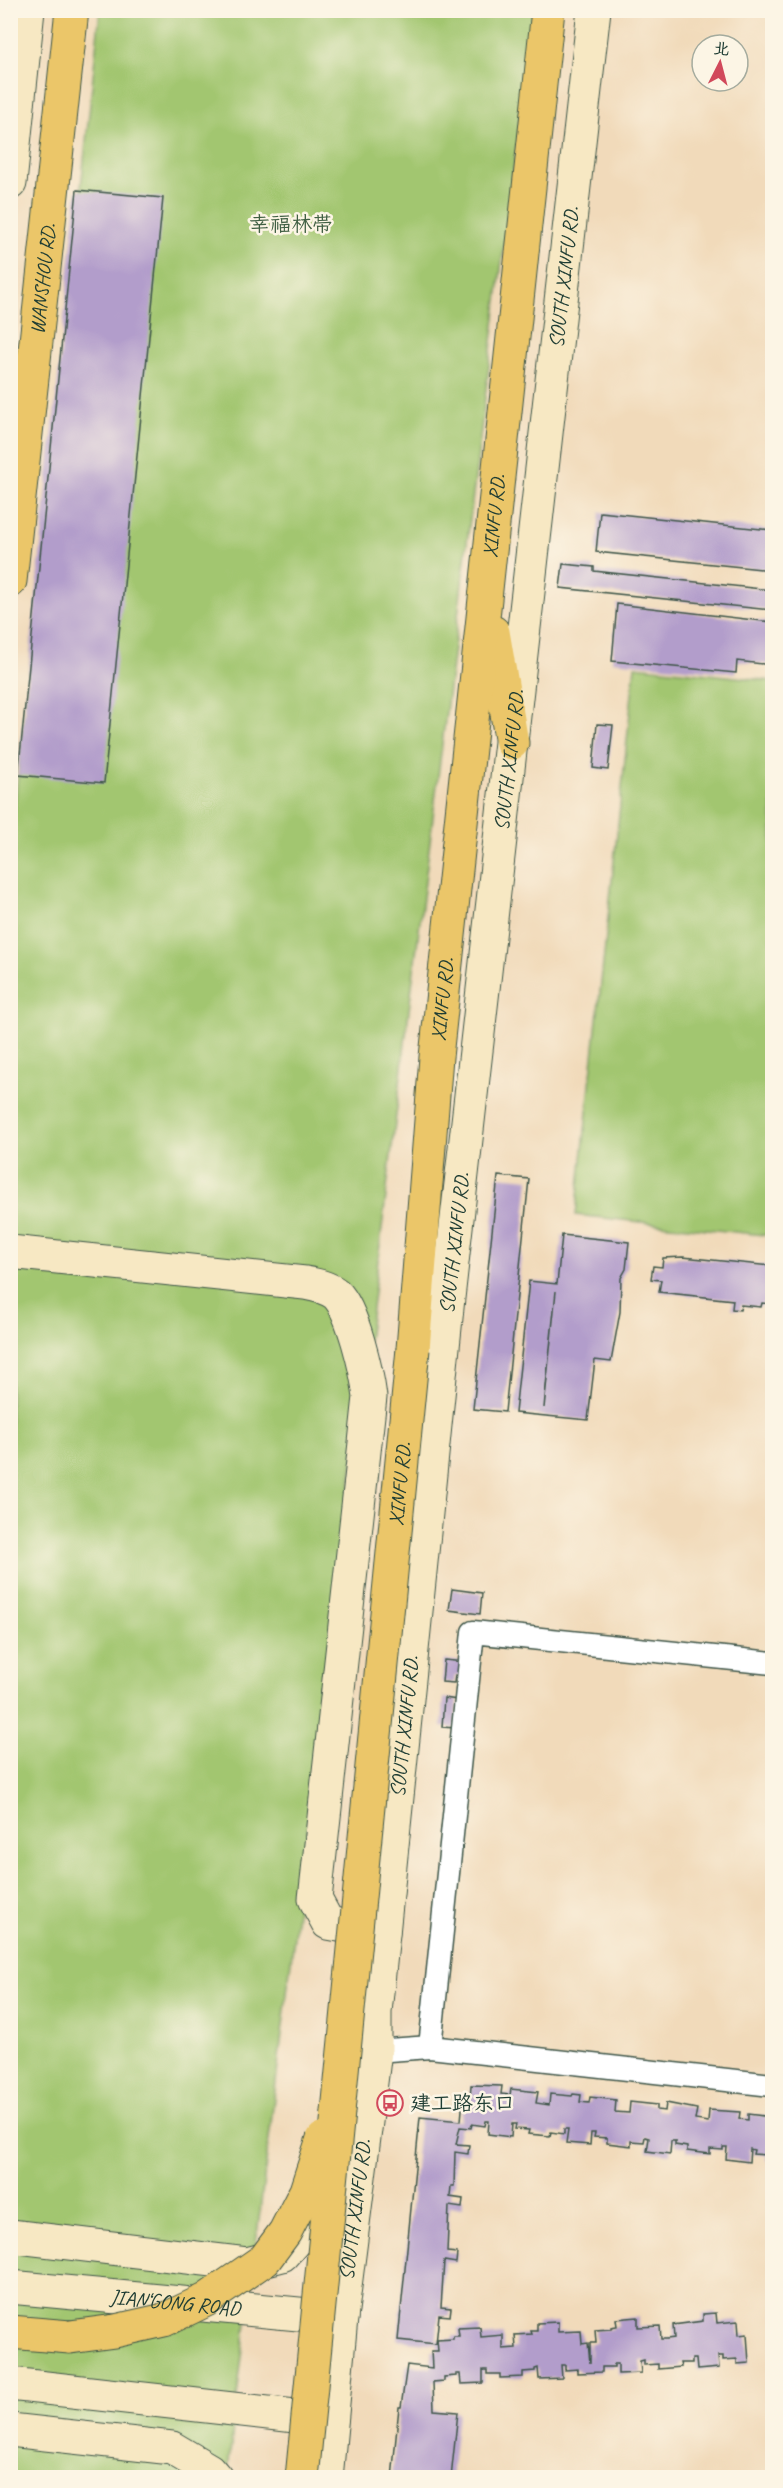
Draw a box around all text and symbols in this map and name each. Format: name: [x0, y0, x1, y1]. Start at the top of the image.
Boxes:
north arrow: [690, 33, 750, 93]
text: 北: [712, 38, 730, 60]
street label: SOUTH XINFU RD.: [543, 204, 585, 349]
park label: 幸福林带: [249, 211, 333, 237]
street label: WANSHOU RD.: [24, 221, 62, 335]
street label: XINFU RD.: [476, 472, 511, 559]
street label: SOUTH XINFU RD.: [488, 687, 530, 832]
street label: XINFU RD.: [425, 955, 460, 1042]
street label: SOUTH XINFU RD.: [433, 1170, 475, 1315]
street label: XINFU RD.: [383, 1440, 417, 1527]
street label: SOUTH XINFU RD.: [384, 1654, 424, 1798]
bus stop icon: 建工路东口: [375, 2088, 405, 2118]
place label: 建工路东口: [410, 2090, 515, 2116]
street label: SOUTH XINFU RD.: [333, 2137, 377, 2282]
street label: JIAN‘GONG ROAD: [108, 2283, 243, 2322]

